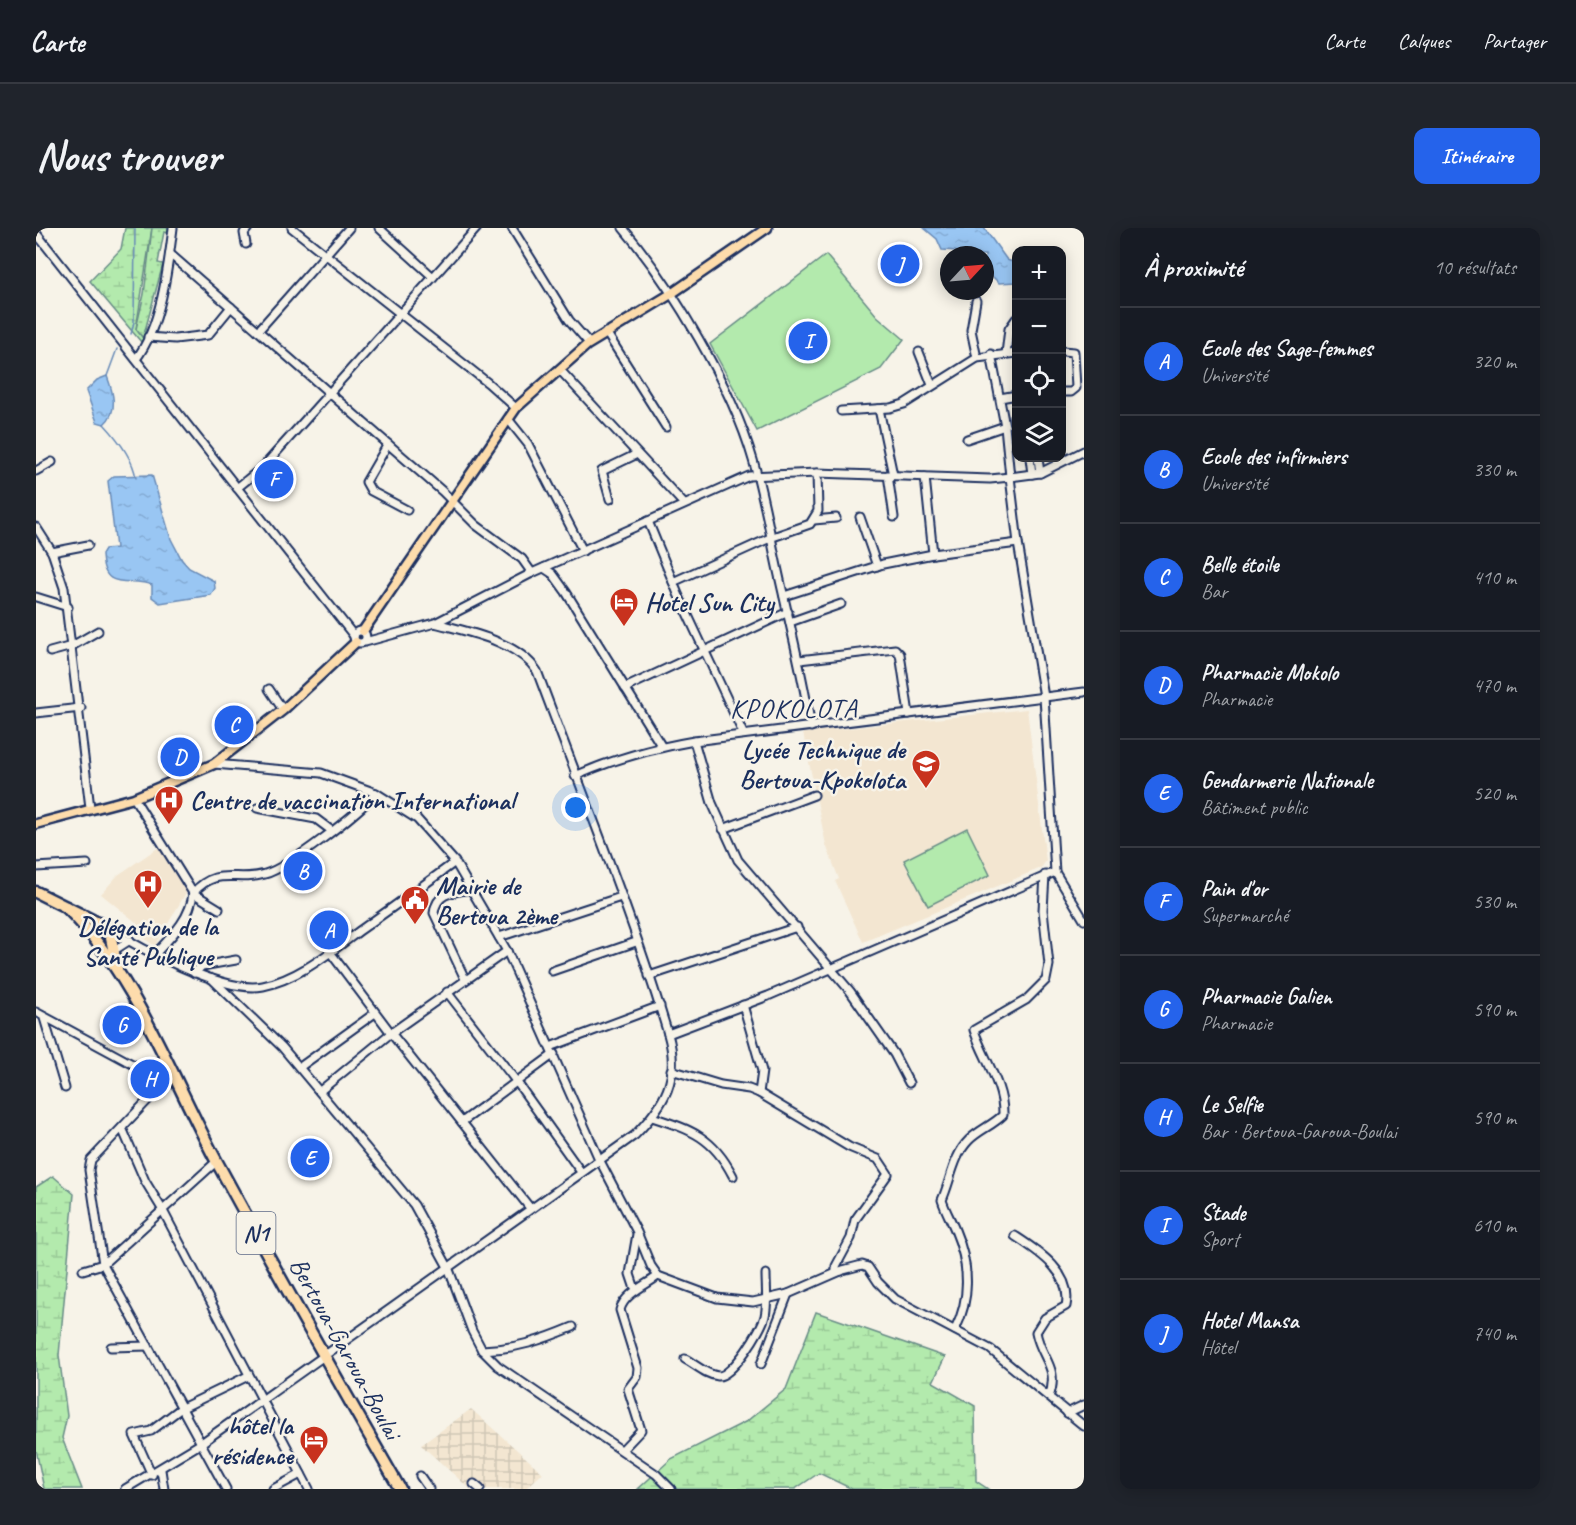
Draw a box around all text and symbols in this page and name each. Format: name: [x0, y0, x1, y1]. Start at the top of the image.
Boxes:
text: Carte: [30, 24, 85, 59]
text: Carte: [1324, 28, 1365, 54]
text: Calques: [1398, 28, 1450, 54]
text: Partager: [1483, 28, 1546, 54]
button: Itinéraire: [1414, 128, 1540, 184]
text: Nous trouver: [36, 130, 220, 183]
pin: J: [880, 242, 920, 286]
north arrow: [940, 246, 994, 300]
map controls: [1012, 246, 1066, 462]
button: +: [1012, 246, 1066, 300]
text: À proximité: [1144, 251, 1243, 284]
text: 10 résultats: [1434, 255, 1516, 280]
button: −: [1012, 300, 1066, 354]
pin: I: [788, 318, 828, 364]
text: Ecole des Sage-femmes: [1201, 335, 1373, 363]
text: A: [1158, 349, 1169, 374]
text: 320 m: [1473, 349, 1516, 374]
button: locate: [1012, 354, 1066, 408]
text: Université: [1201, 363, 1267, 388]
button: layers: [1012, 408, 1066, 462]
text: Ecole des infirmiers: [1201, 443, 1347, 471]
pin: F: [254, 456, 294, 502]
text: B: [1158, 457, 1169, 482]
text: 330 m: [1473, 457, 1516, 482]
text: Université: [1201, 471, 1267, 496]
text: Belle étoile: [1201, 551, 1279, 579]
text: C: [1159, 565, 1168, 590]
text: 410 m: [1473, 565, 1516, 590]
text: Bar: [1201, 579, 1227, 604]
hotel icon: Hotel Sun City: [608, 586, 640, 628]
place label: Hotel Sun City: [645, 586, 776, 619]
text: Pharmacie Mokolo: [1201, 659, 1338, 687]
text: D: [1158, 673, 1169, 698]
text: 470 m: [1473, 673, 1516, 698]
text: Pharmacie: [1201, 687, 1272, 712]
district label: KPOKOLOTA: [730, 691, 858, 725]
pin: C: [214, 702, 254, 748]
place label: Lycée Technique de Bertoua-Kpokolota: [740, 733, 907, 796]
pin: D: [160, 734, 200, 780]
school or university icon: Lycée Technique de Bertoua-Kpokolota: [910, 748, 942, 790]
text: Gendarmerie Nationale: [1201, 767, 1373, 795]
text: E: [1158, 781, 1169, 806]
text: 520 m: [1473, 781, 1516, 806]
hospital icon: Centre de vaccination International: [153, 784, 185, 826]
place label: Centre de vaccination International: [190, 784, 519, 817]
your location: [561, 793, 590, 822]
text: Bâtiment public: [1201, 795, 1308, 820]
pin: B: [284, 848, 322, 894]
hospital icon: Délégation de la Santé Publique: [132, 868, 164, 910]
place label: Mairie de Bertoua 2ème: [436, 869, 559, 932]
text: Pain d'or: [1201, 875, 1267, 903]
public building icon: Mairie de Bertoua 2ème: [399, 884, 431, 926]
text: F: [1159, 889, 1168, 914]
text: 530 m: [1473, 889, 1516, 914]
text: Supermarché: [1201, 903, 1288, 928]
pin: A: [310, 908, 348, 952]
place label: Délégation de la Santé Publique: [78, 910, 220, 973]
text: Pharmacie Galien: [1201, 983, 1332, 1011]
text: G: [1159, 997, 1168, 1022]
text: 590 m: [1473, 997, 1516, 1022]
pin: G: [102, 1002, 142, 1048]
text: Pharmacie: [1201, 1011, 1272, 1036]
pin: H: [130, 1056, 170, 1102]
text: Le Selfie: [1201, 1091, 1263, 1119]
text: H: [1158, 1105, 1169, 1130]
text: 590 m: [1473, 1105, 1516, 1130]
text: Bar · Bertoua-Garoua-Boulai: [1201, 1119, 1397, 1144]
pin: E: [290, 1136, 330, 1180]
text: Stade: [1201, 1199, 1246, 1227]
road number: N1: [236, 1212, 276, 1254]
text: I: [1159, 1213, 1168, 1238]
text: 610 m: [1473, 1213, 1516, 1238]
text: Sport: [1201, 1227, 1239, 1252]
street label: Bertoua-Garoua-Boulai: [282, 1252, 411, 1448]
text: Hotel Mansa: [1201, 1307, 1298, 1335]
text: J: [1160, 1321, 1167, 1346]
text: 740 m: [1473, 1321, 1516, 1346]
text: Hôtel: [1201, 1335, 1236, 1360]
place label: hôtel la résidence: [212, 1409, 295, 1472]
hotel icon: hôtel la résidence: [298, 1424, 330, 1466]

